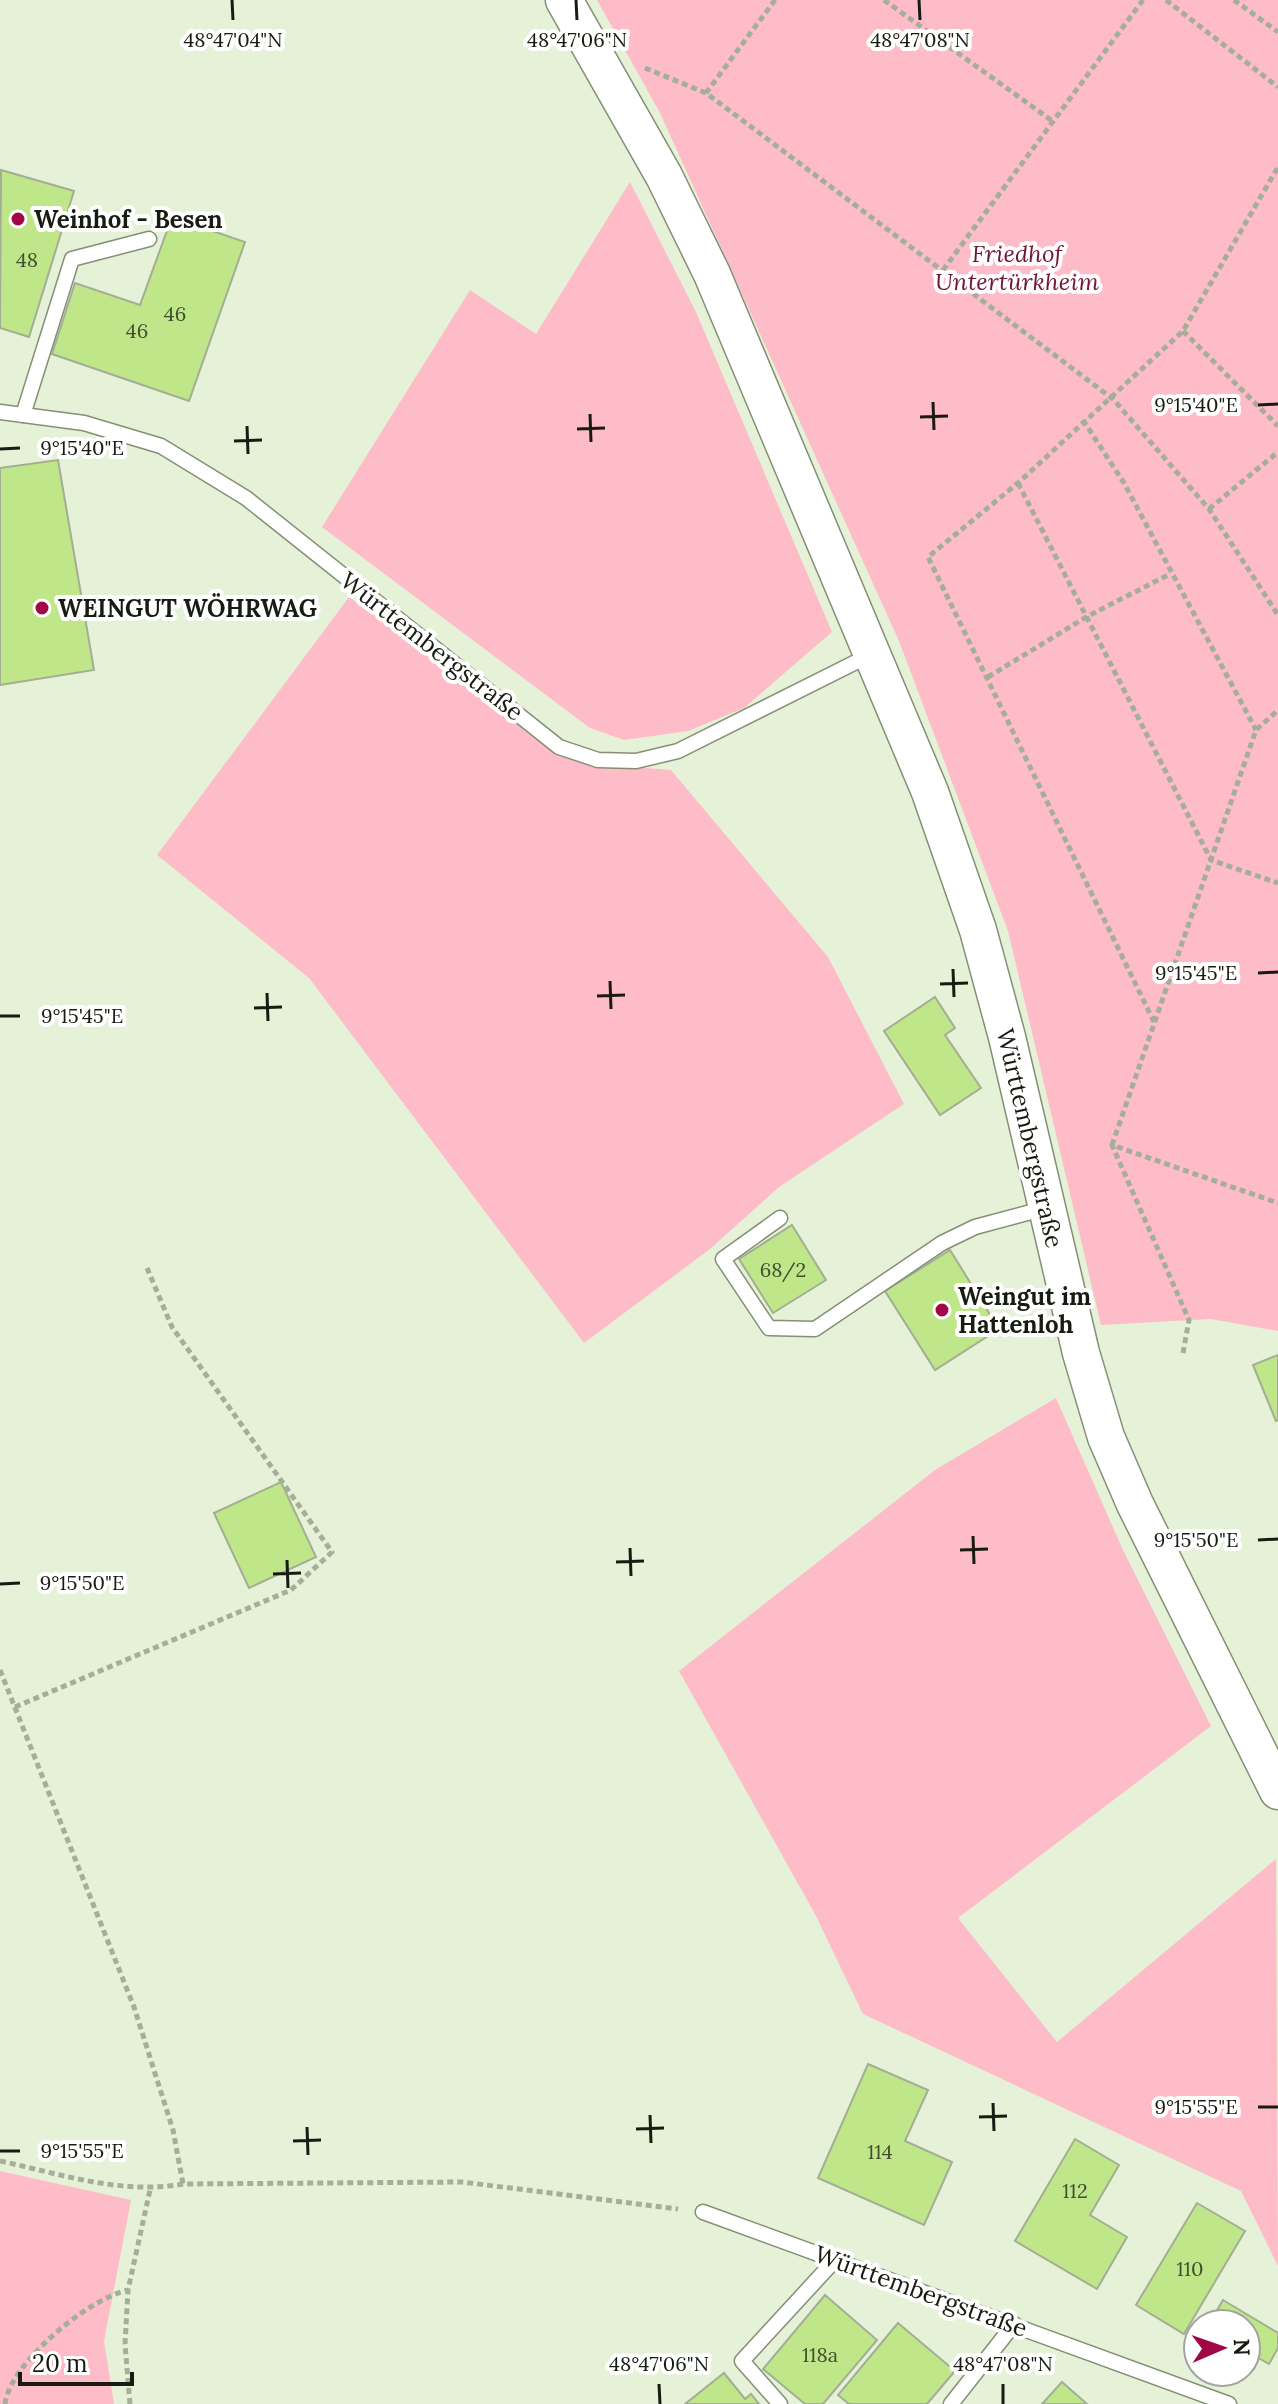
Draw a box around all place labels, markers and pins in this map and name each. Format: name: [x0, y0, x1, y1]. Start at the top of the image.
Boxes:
place label: Weinhof - Besen: [34, 204, 223, 235]
marker: Weinhof - Besen: [9, 210, 27, 228]
place label: WEINGUT WÖHRWAG: [58, 593, 317, 624]
marker: WEINGUT WÖHRWAG: [33, 599, 51, 617]
place label: Weingut im Hattenloh: [958, 1281, 1091, 1340]
marker: Weingut im Hattenloh: [933, 1301, 951, 1319]

